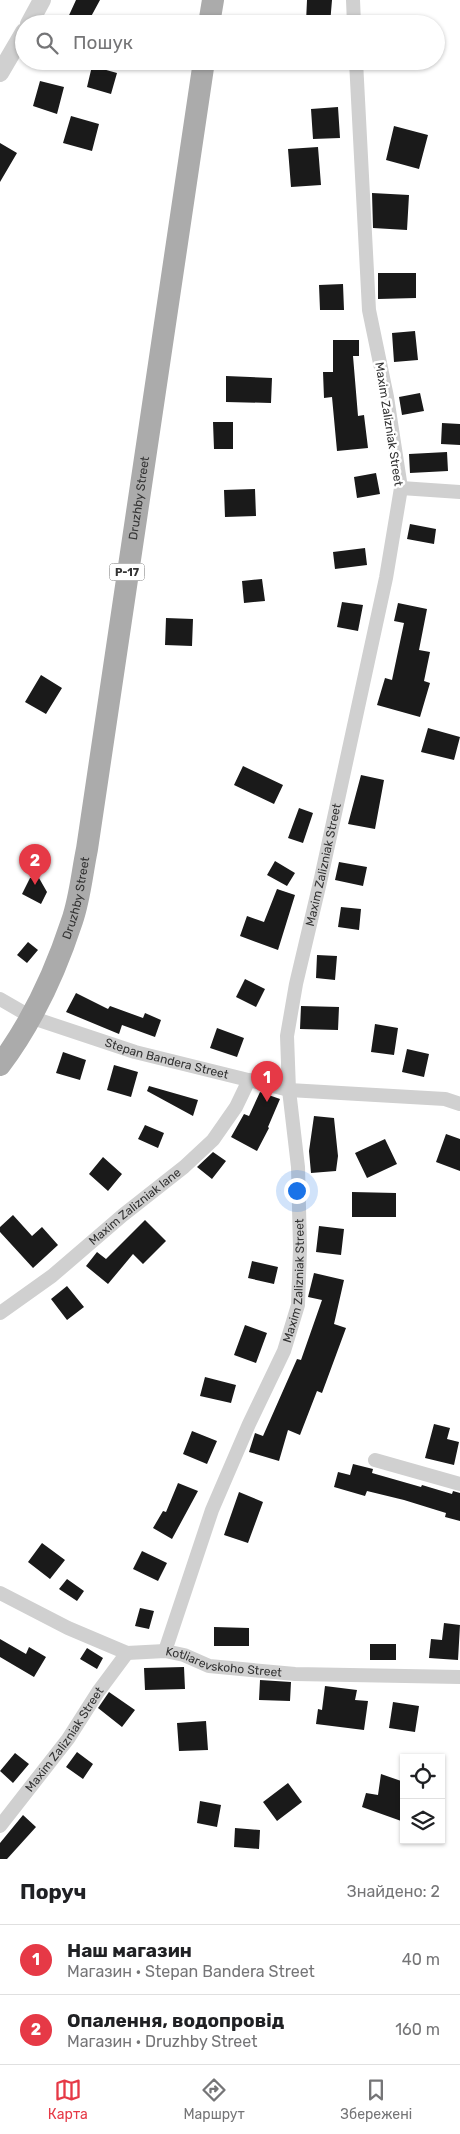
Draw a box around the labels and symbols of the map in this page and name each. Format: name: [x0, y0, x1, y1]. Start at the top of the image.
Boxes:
street label: Maxim Zalizniak Street: [372, 361, 406, 487]
street label: Druzhby Street: [126, 455, 152, 541]
road number: Р-17: [110, 564, 144, 580]
street label: Maxim Zalizniak Street: [303, 802, 344, 928]
pin: 2: [19, 844, 51, 885]
street label: Druzhby Street: [59, 855, 92, 941]
street label: Stepan Bandera Street: [103, 1035, 230, 1082]
pin: 1: [251, 1061, 283, 1102]
street label: Maxim Zalizniak lane: [86, 1165, 184, 1248]
your location: [284, 1178, 310, 1204]
street label: Maxim Zalizniak Street: [280, 1218, 307, 1344]
street label: Kotliarevskoho Street: [164, 1644, 283, 1680]
street label: Maxim Zalizniak Street: [22, 1684, 107, 1795]

